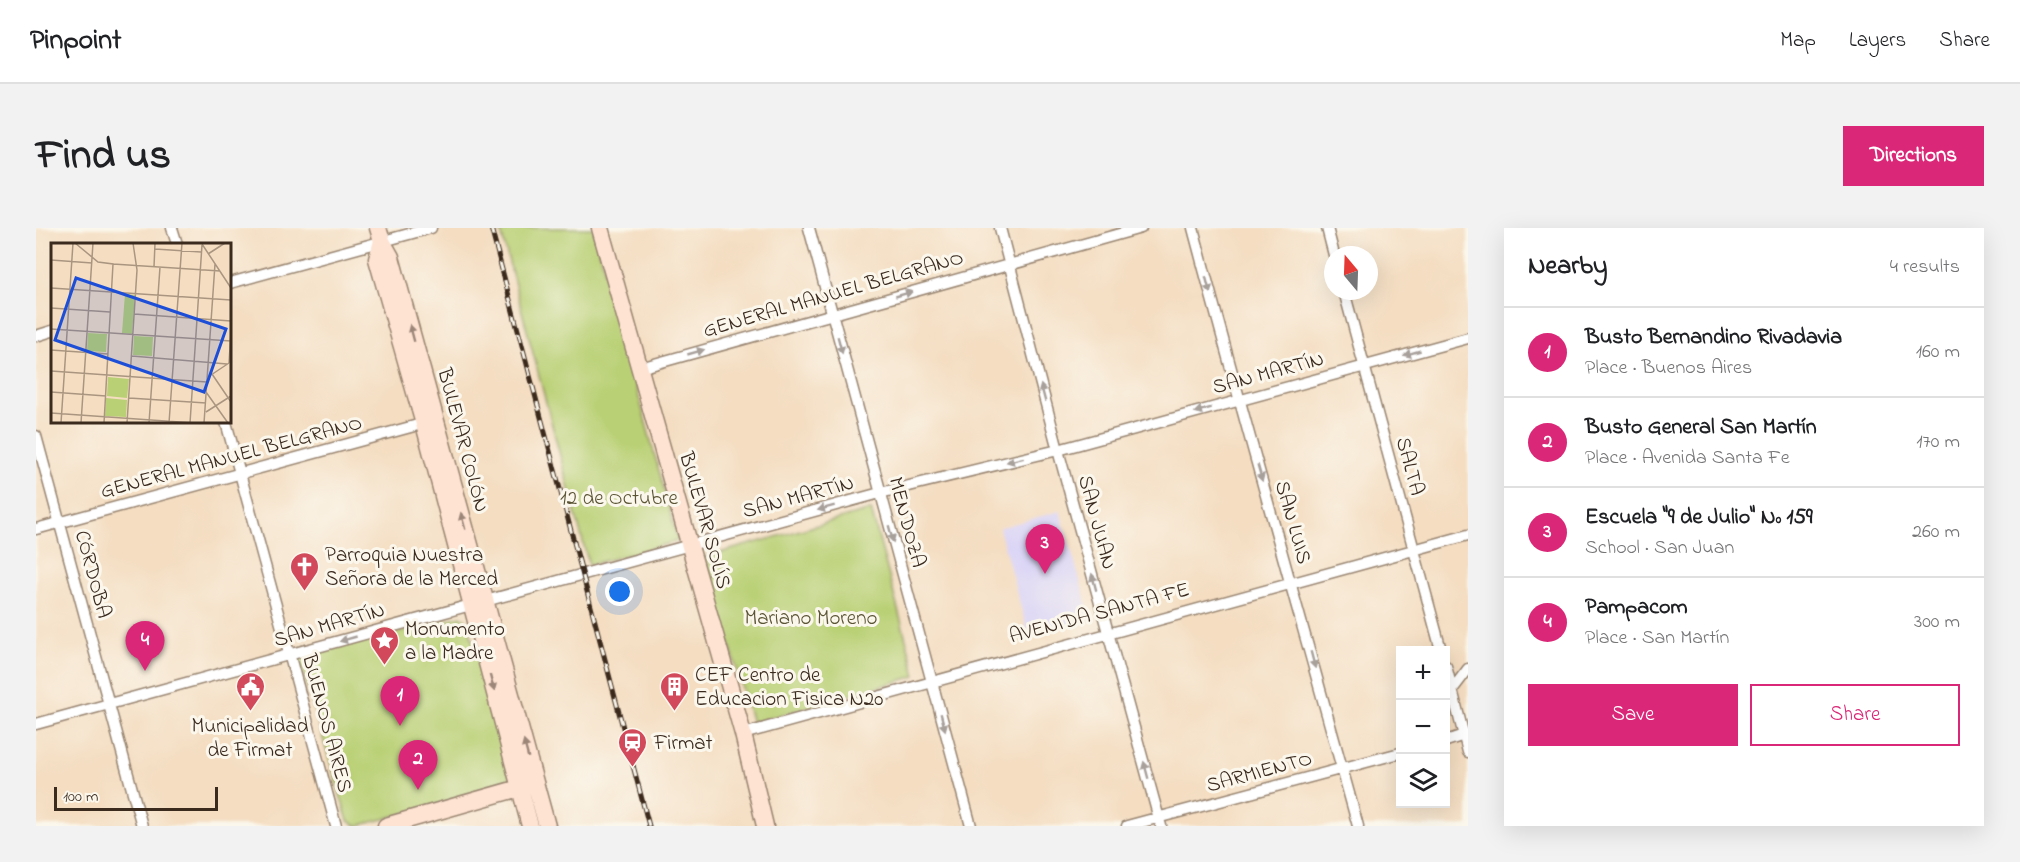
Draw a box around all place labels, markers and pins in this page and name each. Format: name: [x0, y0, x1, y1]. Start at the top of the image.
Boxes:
pin: 3: [1026, 524, 1064, 574]
place label: Parroquia Nuestra Señora de la Merced: [325, 541, 498, 595]
church icon: Parroquia Nuestra Señora de la Merced: [288, 550, 320, 592]
place label: Monumento a la Madre: [405, 615, 505, 669]
pin: 4: [126, 622, 164, 671]
place icon: Monumento a la Madre: [368, 624, 400, 666]
place label: CEF Centro de Educacion Fisica N20: [695, 661, 883, 715]
public building icon: Municipalidad de Firmat: [234, 670, 266, 712]
building icon: CEF Centro de Educacion Fisica N20: [658, 670, 690, 712]
pin: 1: [380, 676, 420, 726]
place label: Municipalidad de Firmat: [192, 712, 309, 766]
station icon: Firmat: [617, 726, 649, 768]
place label: Firmat: [653, 729, 713, 759]
pin: 2: [398, 740, 437, 790]

